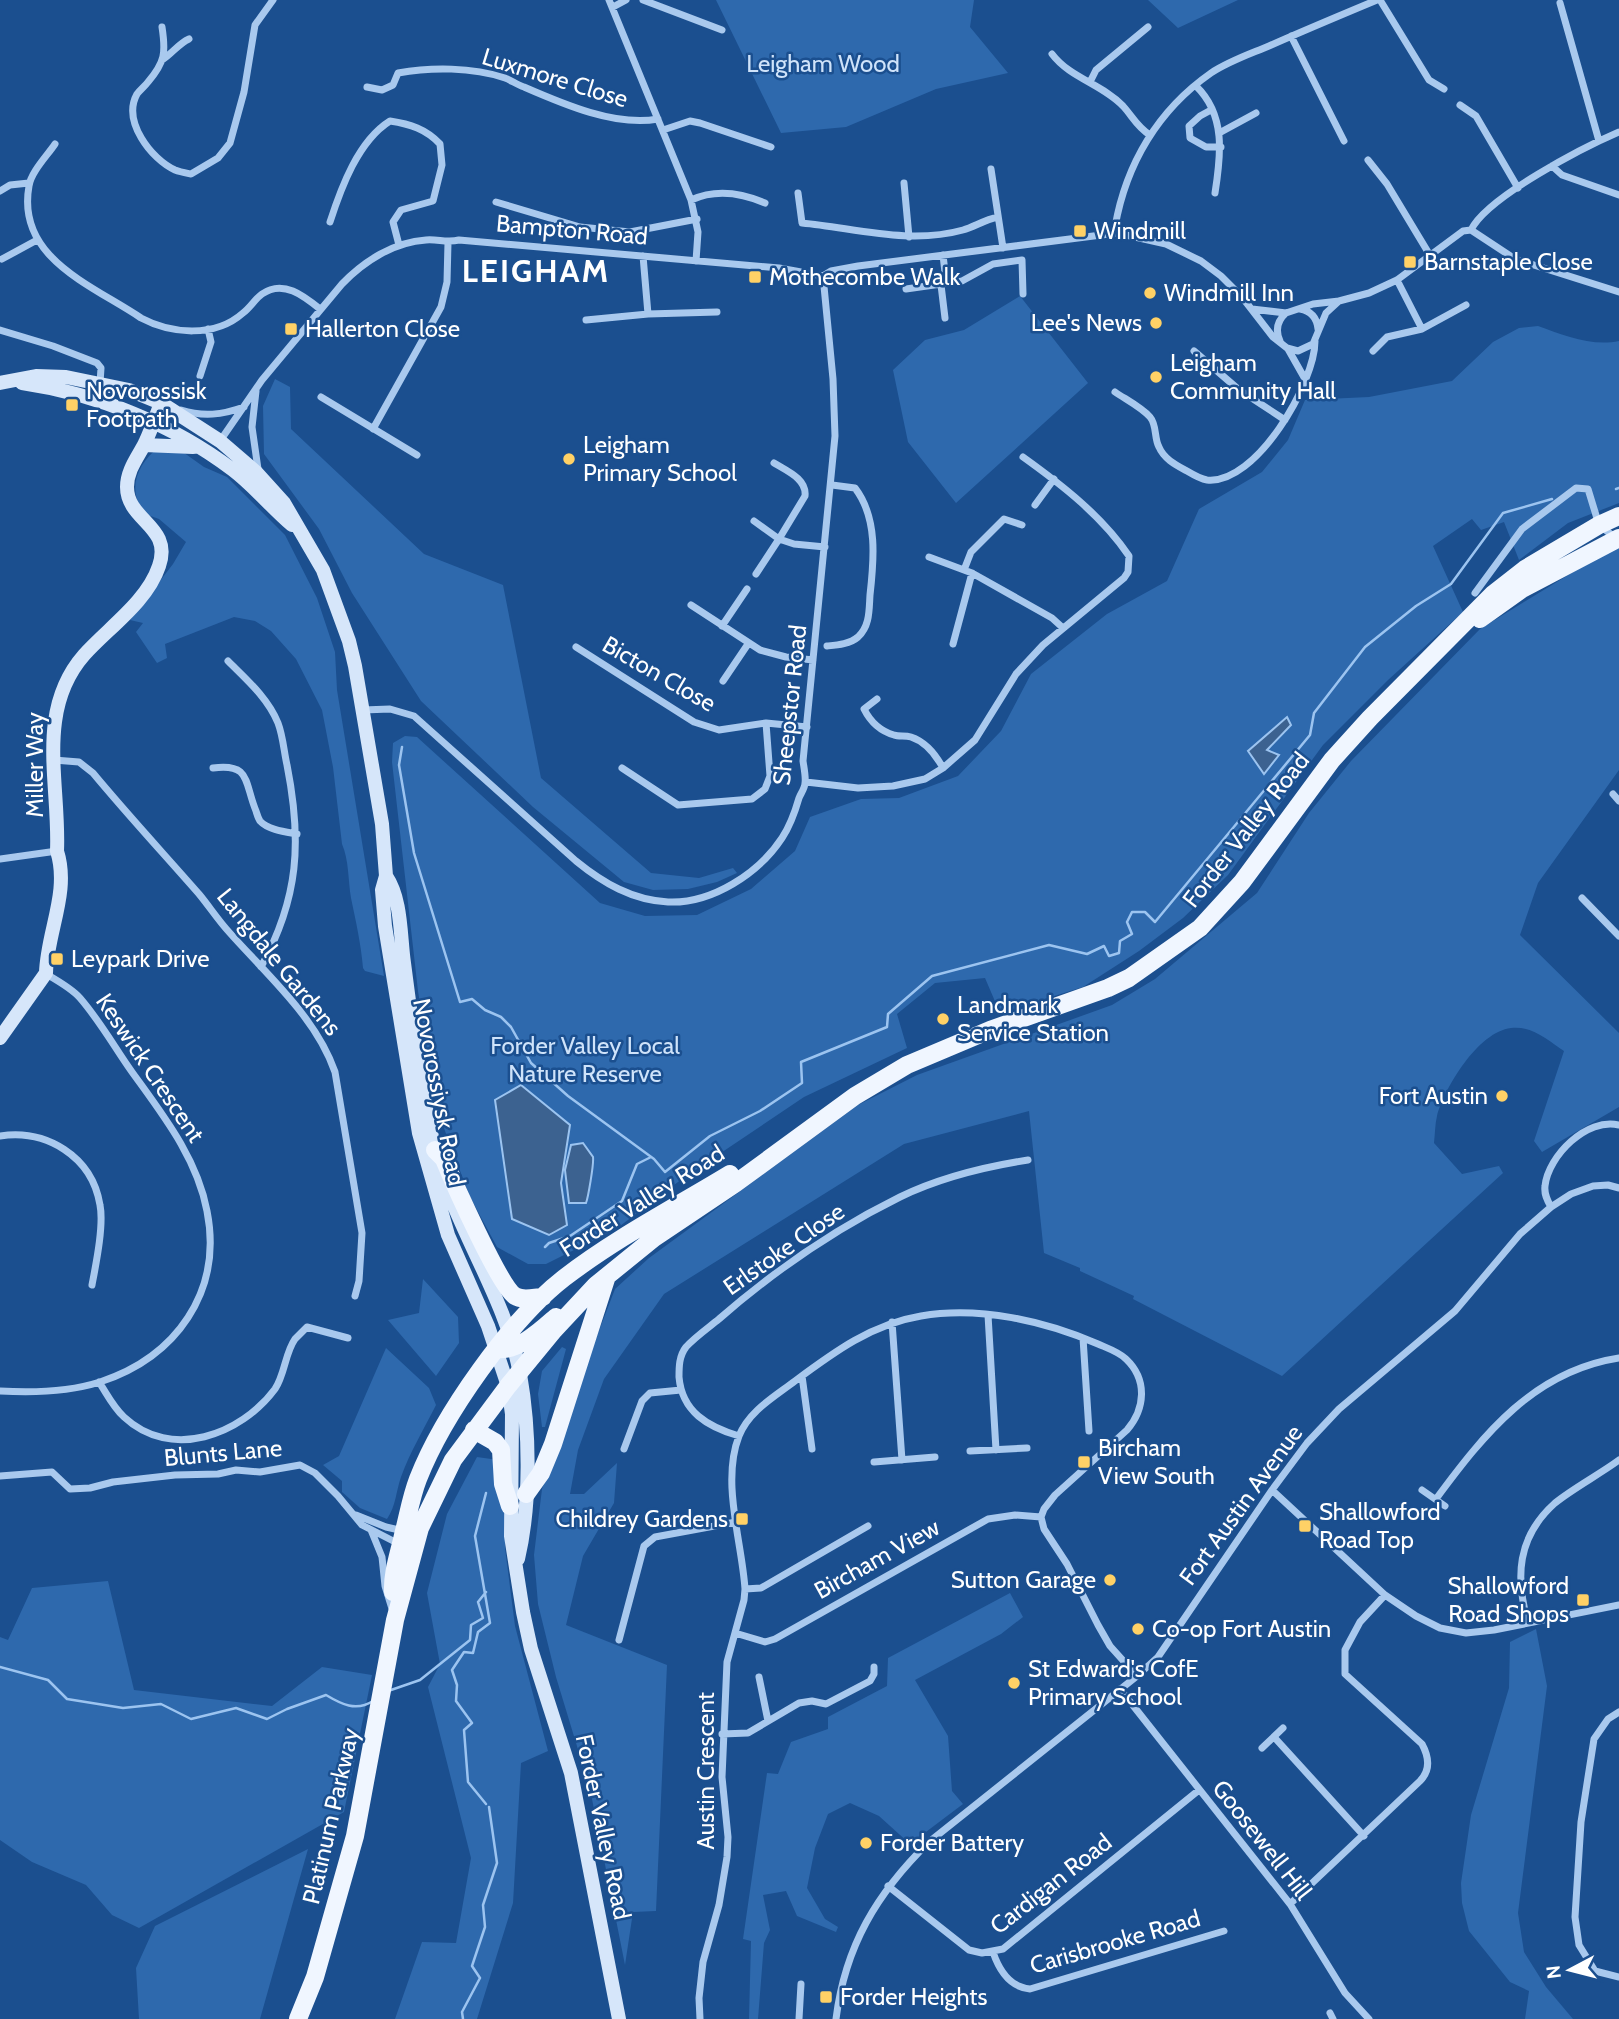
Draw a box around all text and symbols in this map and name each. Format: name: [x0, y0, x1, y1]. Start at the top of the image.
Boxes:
street label: Luxmore Close: [479, 42, 631, 113]
park label: Leigham Wood: [746, 49, 900, 78]
street label: Bampton Road: [495, 208, 649, 251]
place label: Windmill: [1094, 216, 1186, 245]
marker: Windmill: [1072, 223, 1088, 239]
place label: Barnstaple Close: [1424, 247, 1593, 276]
district label: LEIGHAM: [462, 251, 610, 290]
marker: Barnstaple Close: [1402, 254, 1418, 270]
place label: Mothecombe Walk: [769, 262, 961, 291]
marker: Mothecombe Walk: [747, 269, 763, 285]
place label: Windmill Inn: [1164, 278, 1294, 307]
marker: Windmill Inn: [1142, 285, 1158, 301]
place label: Lee's News: [1031, 308, 1142, 337]
place label: Hallerton Close: [305, 314, 460, 343]
marker: Lee's News: [1148, 315, 1164, 331]
marker: Hallerton Close: [283, 321, 299, 337]
place label: Leigham Community Hall: [1170, 348, 1336, 405]
marker: Leigham Community Hall: [1148, 369, 1164, 385]
place label: Novorossisk Footpath: [86, 376, 207, 433]
marker: Novorossisk Footpath: [64, 397, 80, 413]
place label: Leigham Primary School: [583, 430, 737, 487]
marker: Leigham Primary School: [561, 451, 577, 467]
street label: Sheepstor Road: [767, 623, 812, 787]
street label: Bicton Close: [597, 630, 721, 718]
street label: Miller Way: [20, 712, 49, 818]
street label: Forder Valley Road: [1176, 746, 1315, 913]
street label: Langdale Gardens: [211, 882, 348, 1041]
place label: Leypark Drive: [71, 944, 210, 973]
marker: Leypark Drive: [49, 951, 65, 967]
street label: Keswick Crescent: [90, 988, 211, 1148]
place label: Landmark Service Station: [957, 990, 1109, 1047]
street label: Novorossiysk Road: [407, 996, 472, 1188]
marker: Landmark Service Station: [935, 1011, 951, 1027]
park label: Forder Valley Local Nature Reserve: [490, 1031, 680, 1088]
place label: Fort Austin: [1379, 1081, 1488, 1110]
marker: Fort Austin: [1494, 1088, 1510, 1104]
street label: Forder Valley Road: [554, 1138, 729, 1263]
street label: Erlstoke Close: [718, 1196, 850, 1301]
street label: Fort Austin Avenue: [1173, 1419, 1308, 1590]
street label: Blunts Lane: [163, 1433, 283, 1472]
place label: Bircham View South: [1098, 1433, 1215, 1490]
marker: Bircham View South: [1076, 1454, 1092, 1470]
place label: Shallowford Road Top: [1319, 1497, 1441, 1554]
place label: Childrey Gardens: [555, 1504, 728, 1533]
marker: Childrey Gardens: [734, 1511, 750, 1527]
street label: Bircham View: [809, 1512, 945, 1605]
marker: Shallowford Road Top: [1297, 1518, 1313, 1534]
place label: Sutton Garage: [951, 1565, 1096, 1594]
place label: Shallowford Road Shops: [1447, 1571, 1569, 1628]
marker: Sutton Garage: [1102, 1572, 1118, 1588]
marker: Shallowford Road Shops: [1575, 1592, 1591, 1608]
place label: Co-op Fort Austin: [1152, 1614, 1331, 1643]
marker: Co-op Fort Austin: [1130, 1621, 1146, 1637]
place label: St Edward's CofE Primary School: [1028, 1654, 1198, 1711]
marker: St Edward's CofE Primary School: [1006, 1675, 1022, 1691]
street label: Austin Crescent: [691, 1692, 720, 1850]
street label: Platinum Parkway: [296, 1725, 365, 1907]
street label: Forder Valley Road: [570, 1732, 637, 1922]
street label: Goosewell Hill: [1207, 1774, 1318, 1906]
street label: Cardigan Road: [984, 1827, 1117, 1940]
place label: Forder Battery: [880, 1828, 1024, 1857]
marker: Forder Battery: [858, 1835, 874, 1851]
street label: Carisbrooke Road: [1026, 1903, 1203, 1980]
north arrow: [1535, 1935, 1605, 2005]
text: N: [1541, 1964, 1566, 1980]
place label: Forder Heights: [840, 1982, 987, 2011]
marker: Forder Heights: [818, 1989, 834, 2005]

